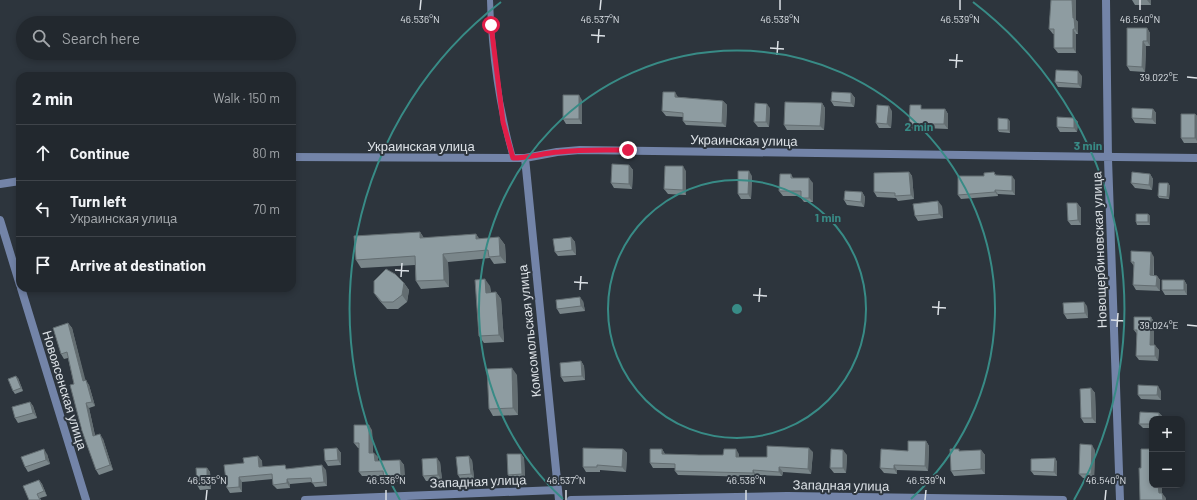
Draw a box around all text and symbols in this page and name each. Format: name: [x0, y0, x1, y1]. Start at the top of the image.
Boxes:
text: 46.536°N: [400, 13, 440, 25]
text: 46.537°N: [580, 13, 620, 25]
text: 46.538°N: [760, 13, 800, 25]
text: 46.539°N: [940, 13, 980, 25]
text: 46.540°N: [1120, 13, 1160, 25]
search box: [16, 16, 296, 60]
route start: [482, 16, 500, 34]
icon: search: [30, 27, 52, 49]
text: Search here: [62, 29, 140, 47]
text: 39.022°E: [1139, 71, 1179, 83]
text: 2 min: [32, 88, 73, 108]
text: Walk · 150 m: [213, 90, 280, 106]
text: 2 min: [905, 119, 933, 133]
street label: Украинская улица: [690, 131, 799, 149]
street label: Украинская улица: [367, 138, 475, 154]
text: 3 min: [1074, 138, 1102, 152]
route end: [619, 141, 637, 159]
icon: ahead: [32, 142, 54, 164]
text: Continue: [70, 144, 130, 162]
text: 80 m: [253, 145, 280, 161]
street label: Новощербиновская улица: [1088, 171, 1110, 329]
text: Turn left: [70, 192, 126, 210]
icon: left: [32, 198, 54, 220]
text: 70 m: [253, 201, 280, 217]
text: Украинская улица: [70, 210, 177, 226]
text: 1 min: [815, 210, 841, 224]
icon: arrive: [32, 254, 54, 276]
text: Arrive at destination: [70, 256, 206, 274]
street label: Комсомольская улица: [514, 263, 544, 398]
centre of rings: [730, 302, 744, 316]
text: 39.024°E: [1139, 319, 1179, 331]
street label: Новоясенская улица: [39, 329, 91, 452]
map controls: [1149, 416, 1185, 488]
button: +: [1149, 416, 1185, 452]
button: −: [1149, 452, 1185, 488]
street label: Западная улица: [429, 471, 527, 491]
text: 46.535°N: [187, 474, 227, 486]
text: 46.536°N: [366, 474, 406, 486]
text: 46.537°N: [546, 474, 586, 486]
text: 46.538°N: [726, 474, 766, 486]
text: 46.539°N: [906, 474, 946, 486]
text: 46.540°N: [1086, 474, 1126, 486]
street label: Западная улица: [793, 476, 890, 494]

